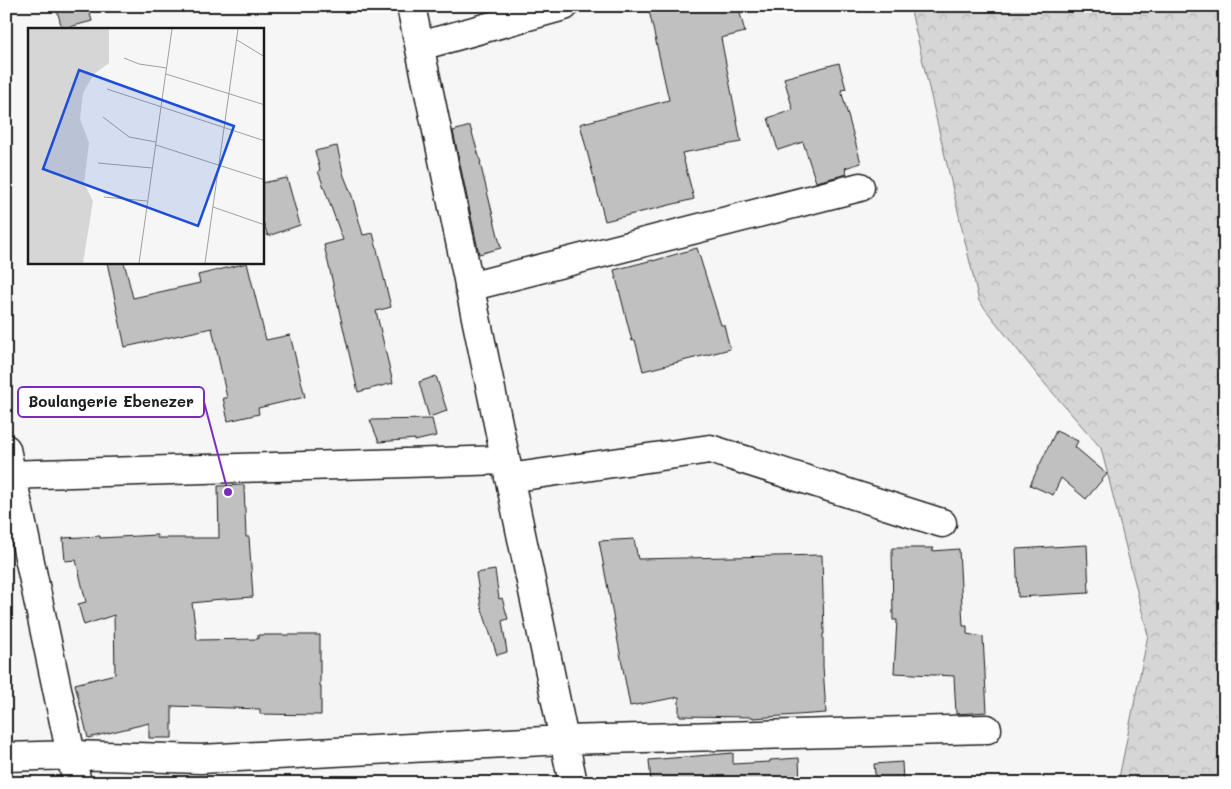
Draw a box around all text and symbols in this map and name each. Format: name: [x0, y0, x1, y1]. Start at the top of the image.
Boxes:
inset map: [28, 28, 264, 264]
callout: Boulangerie Ebenezer: [18, 387, 204, 417]
text: Boulangerie Ebenezer: [28, 391, 194, 411]

